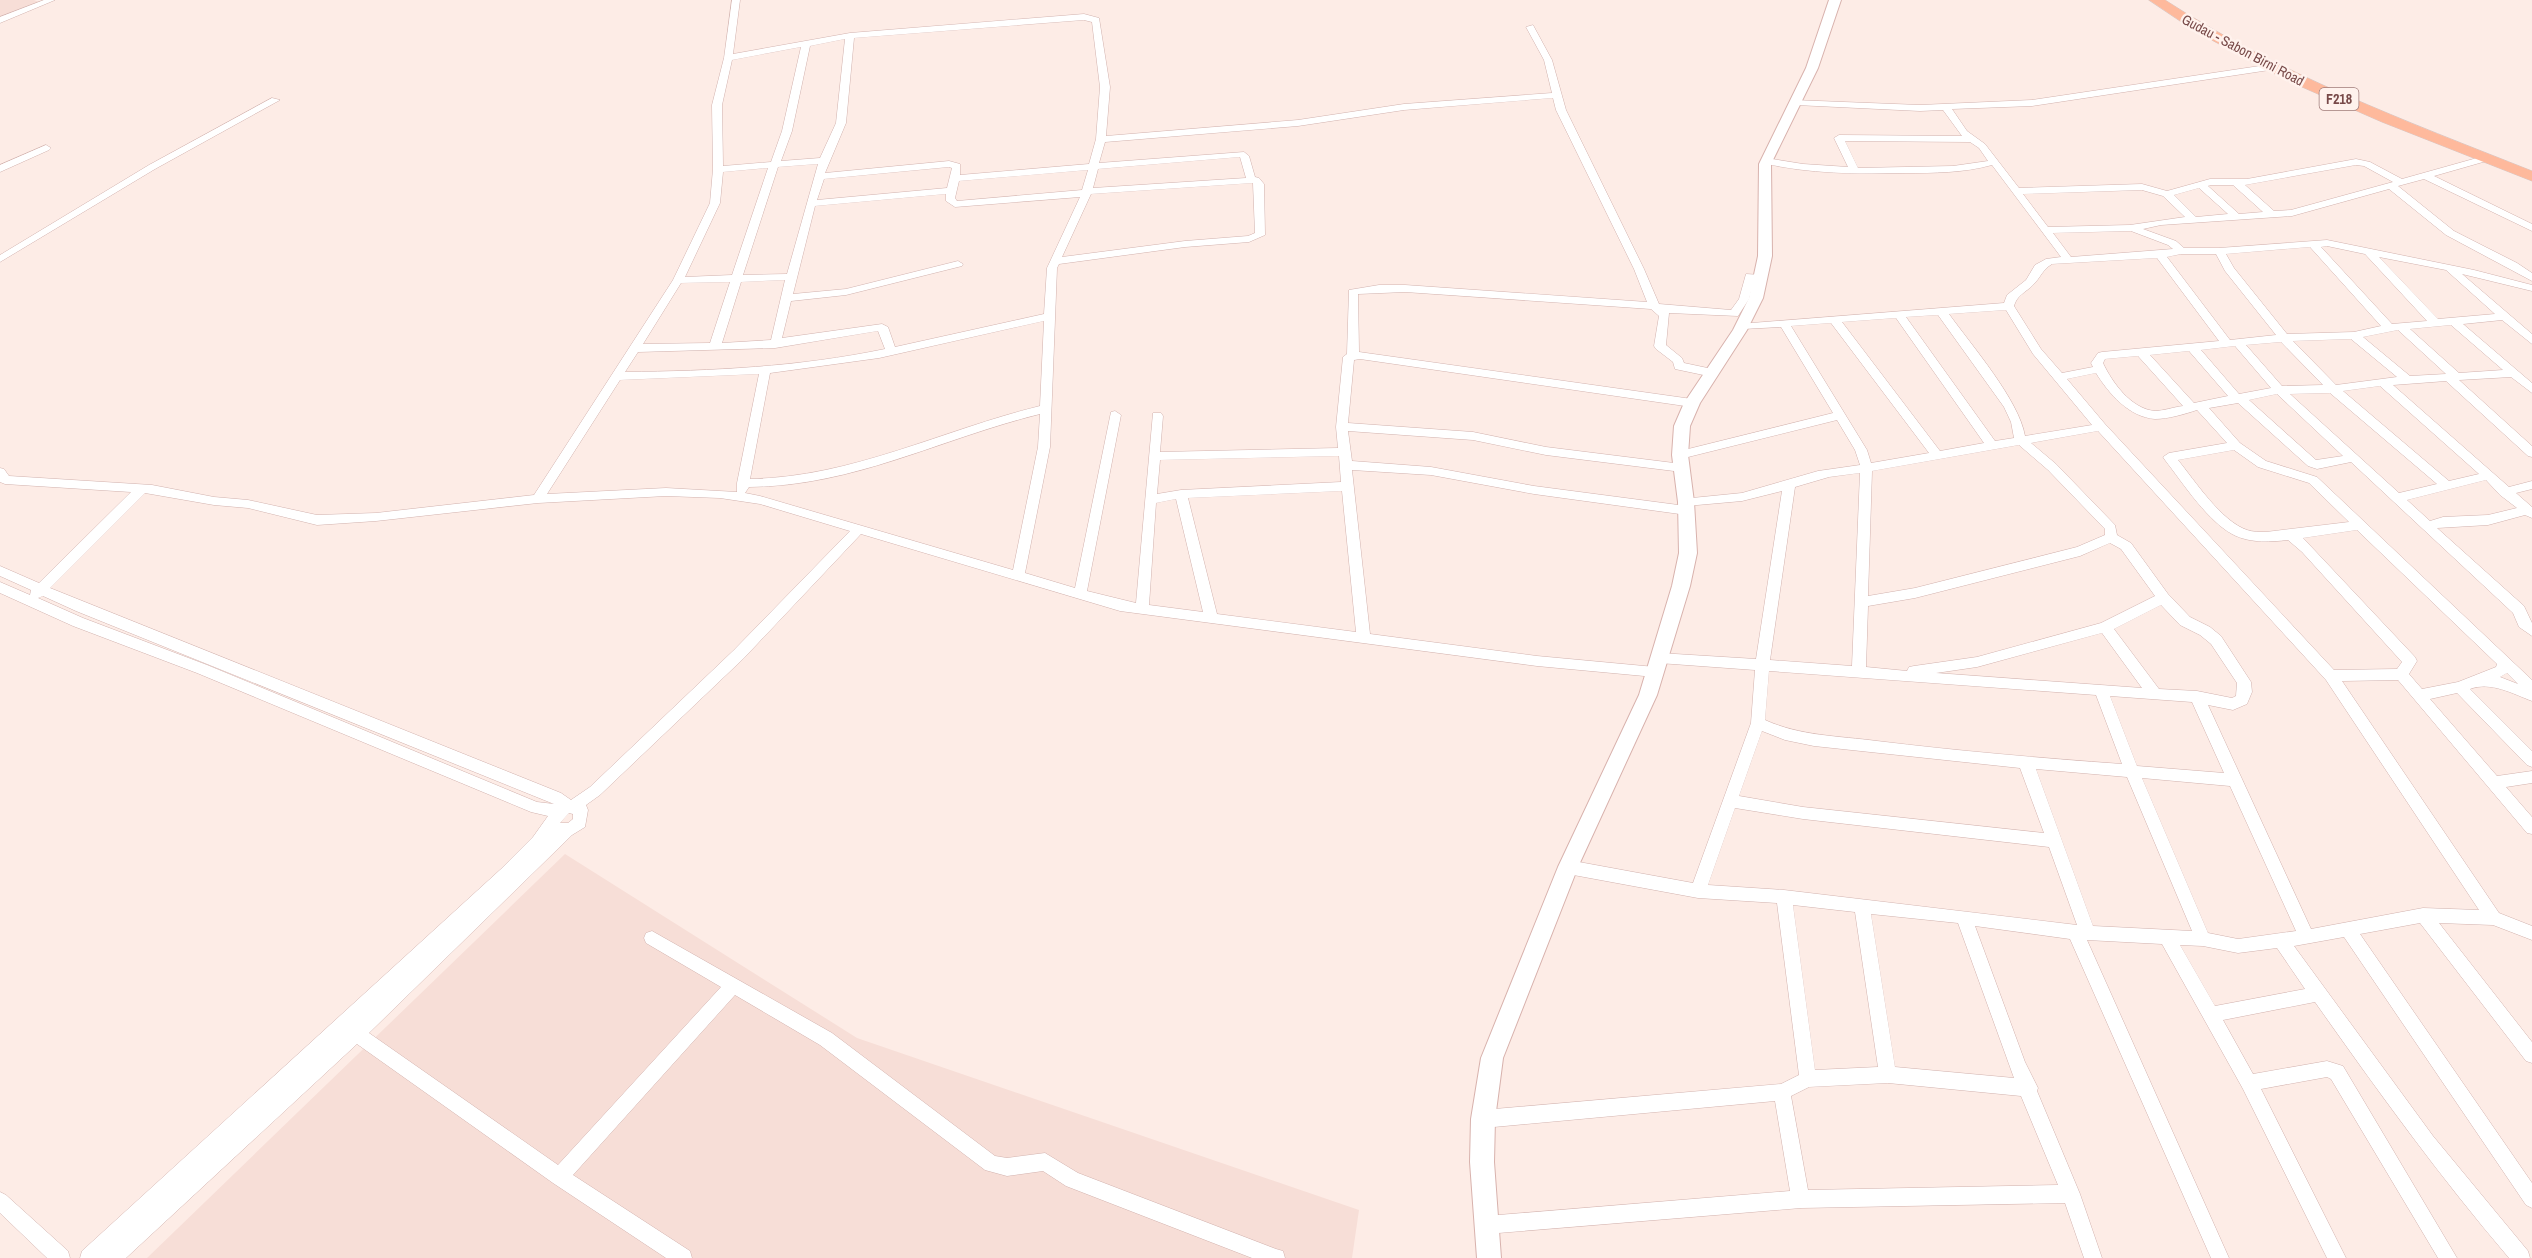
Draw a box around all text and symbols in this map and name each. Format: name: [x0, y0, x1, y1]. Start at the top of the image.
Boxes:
street label: Gudau - Sabon Birni Road: [2179, 10, 2307, 90]
road number: F218: [2320, 88, 2358, 110]

